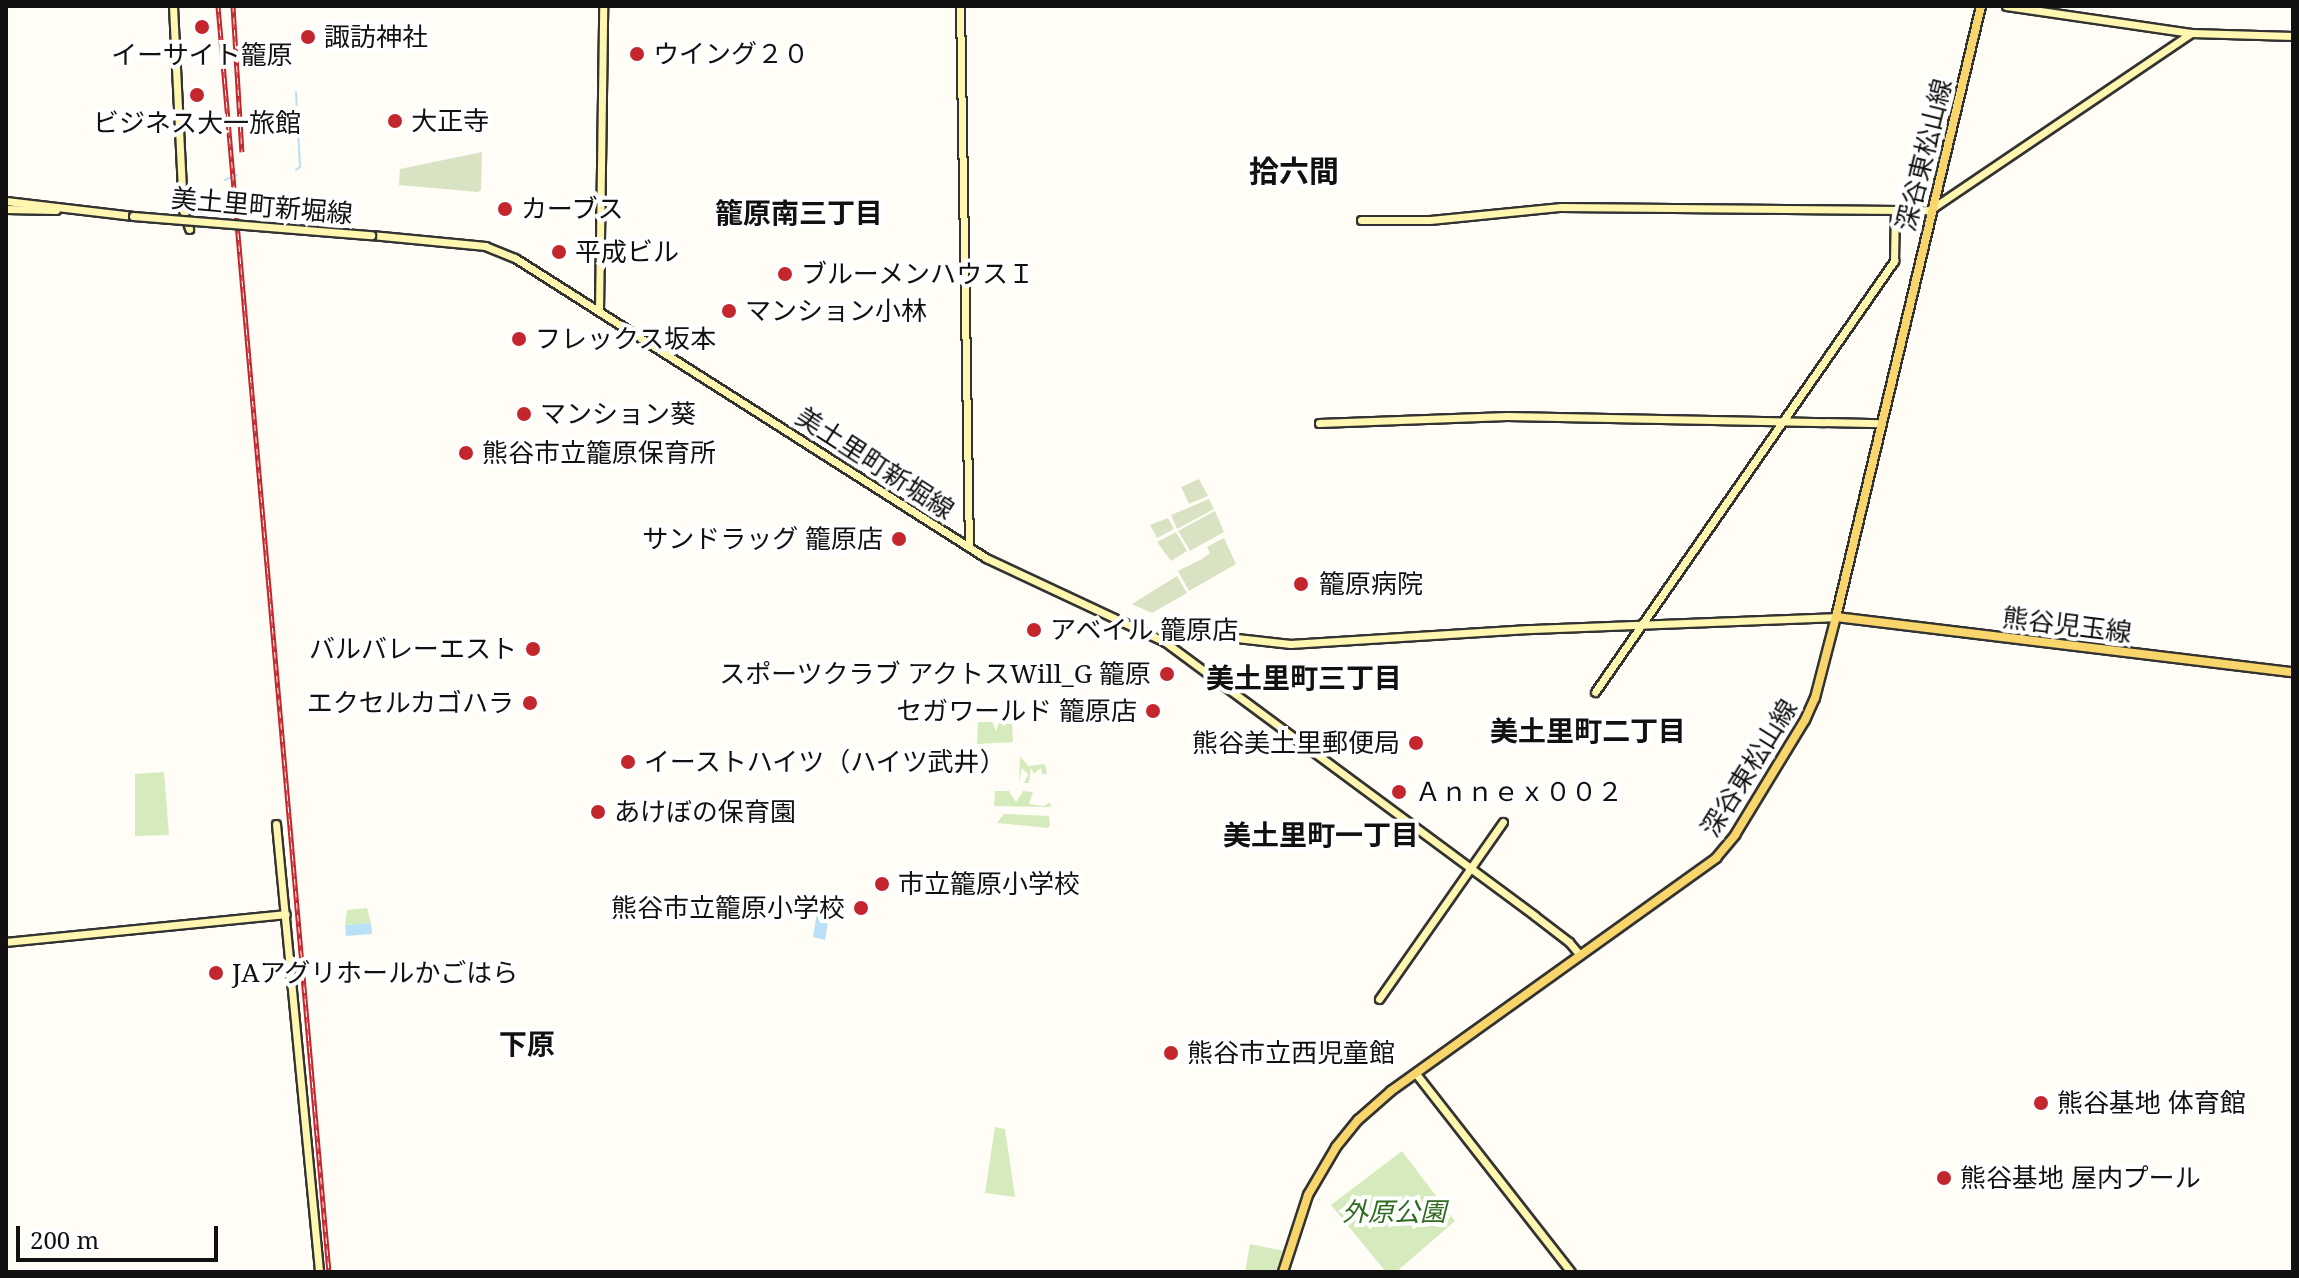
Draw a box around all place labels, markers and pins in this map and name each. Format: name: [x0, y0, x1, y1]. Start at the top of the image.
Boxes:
marker: イーサイト籠原: [193, 18, 211, 36]
place label: 諏訪神社: [324, 21, 428, 53]
marker: 諏訪神社: [299, 28, 317, 46]
place label: ウイング２０: [653, 38, 809, 70]
place label: イーサイト籠原: [111, 39, 293, 71]
marker: ウイング２０: [628, 45, 646, 63]
marker: ビジネス大一旅館: [188, 86, 206, 104]
place label: 大正寺: [411, 105, 489, 137]
place label: ビジネス大一旅館: [93, 107, 301, 139]
marker: 大正寺: [386, 112, 404, 130]
place label: カーブス: [521, 193, 625, 225]
marker: カーブス: [496, 200, 514, 218]
place label: 平成ビル: [575, 236, 679, 268]
marker: 平成ビル: [550, 243, 568, 261]
place label: ブルーメンハウスＩ: [801, 258, 1035, 290]
marker: ブルーメンハウスＩ: [776, 265, 794, 283]
place label: マンション小林: [745, 295, 927, 327]
marker: マンション小林: [720, 302, 738, 320]
place label: フレックス坂本: [535, 323, 717, 355]
marker: フレックス坂本: [510, 330, 528, 348]
place label: マンション葵: [540, 398, 696, 430]
marker: マンション葵: [515, 405, 533, 423]
place label: 熊谷市立籠原保育所: [482, 437, 716, 469]
marker: 熊谷市立籠原保育所: [457, 444, 475, 462]
place label: サンドラッグ 籠原店: [642, 523, 883, 555]
marker: サンドラッグ 籠原店: [890, 530, 908, 548]
place label: 籠原病院: [1319, 568, 1423, 600]
marker: 籠原病院: [1290, 573, 1312, 595]
place label: アベイル 籠原店: [1050, 614, 1239, 646]
marker: アベイル 籠原店: [1025, 621, 1043, 639]
place label: バルバレーエスト: [309, 633, 517, 665]
marker: バルバレーエスト: [524, 640, 542, 658]
place label: スポーツクラブ アクトスWill_G 籠原: [717, 658, 1151, 690]
marker: スポーツクラブ アクトスWill_G 籠原: [1158, 665, 1176, 683]
place label: エクセルカゴハラ: [306, 687, 514, 719]
marker: エクセルカゴハラ: [521, 694, 539, 712]
place label: セガワールド 籠原店: [896, 695, 1137, 727]
marker: セガワールド 籠原店: [1144, 702, 1162, 720]
place label: 熊谷美土里郵便局: [1192, 727, 1400, 759]
marker: 熊谷美土里郵便局: [1407, 734, 1425, 752]
place label: イーストハイツ（ハイツ武井）: [644, 746, 1008, 778]
marker: イーストハイツ（ハイツ武井）: [619, 753, 637, 771]
place label: Ａｎｎｅｘ００２: [1415, 776, 1623, 808]
marker: Ａｎｎｅｘ００２: [1390, 783, 1408, 801]
place label: あけぼの保育園: [614, 796, 796, 828]
marker: あけぼの保育園: [589, 803, 607, 821]
place label: 市立籠原小学校: [898, 868, 1080, 900]
marker: 市立籠原小学校: [873, 875, 891, 893]
place label: 熊谷市立籠原小学校: [611, 892, 845, 924]
marker: 熊谷市立籠原小学校: [852, 899, 870, 917]
place label: JAアグリホールかごはら: [232, 957, 520, 989]
marker: JAアグリホールかごはら: [207, 964, 225, 982]
place label: 熊谷市立西児童館: [1187, 1037, 1395, 1069]
marker: 熊谷市立西児童館: [1162, 1044, 1180, 1062]
place label: 熊谷基地 体育館: [2057, 1087, 2246, 1119]
marker: 熊谷基地 体育館: [2032, 1094, 2050, 1112]
place label: 熊谷基地 屋内プール: [1960, 1162, 2201, 1194]
marker: 熊谷基地 屋内プール: [1935, 1169, 1953, 1187]

